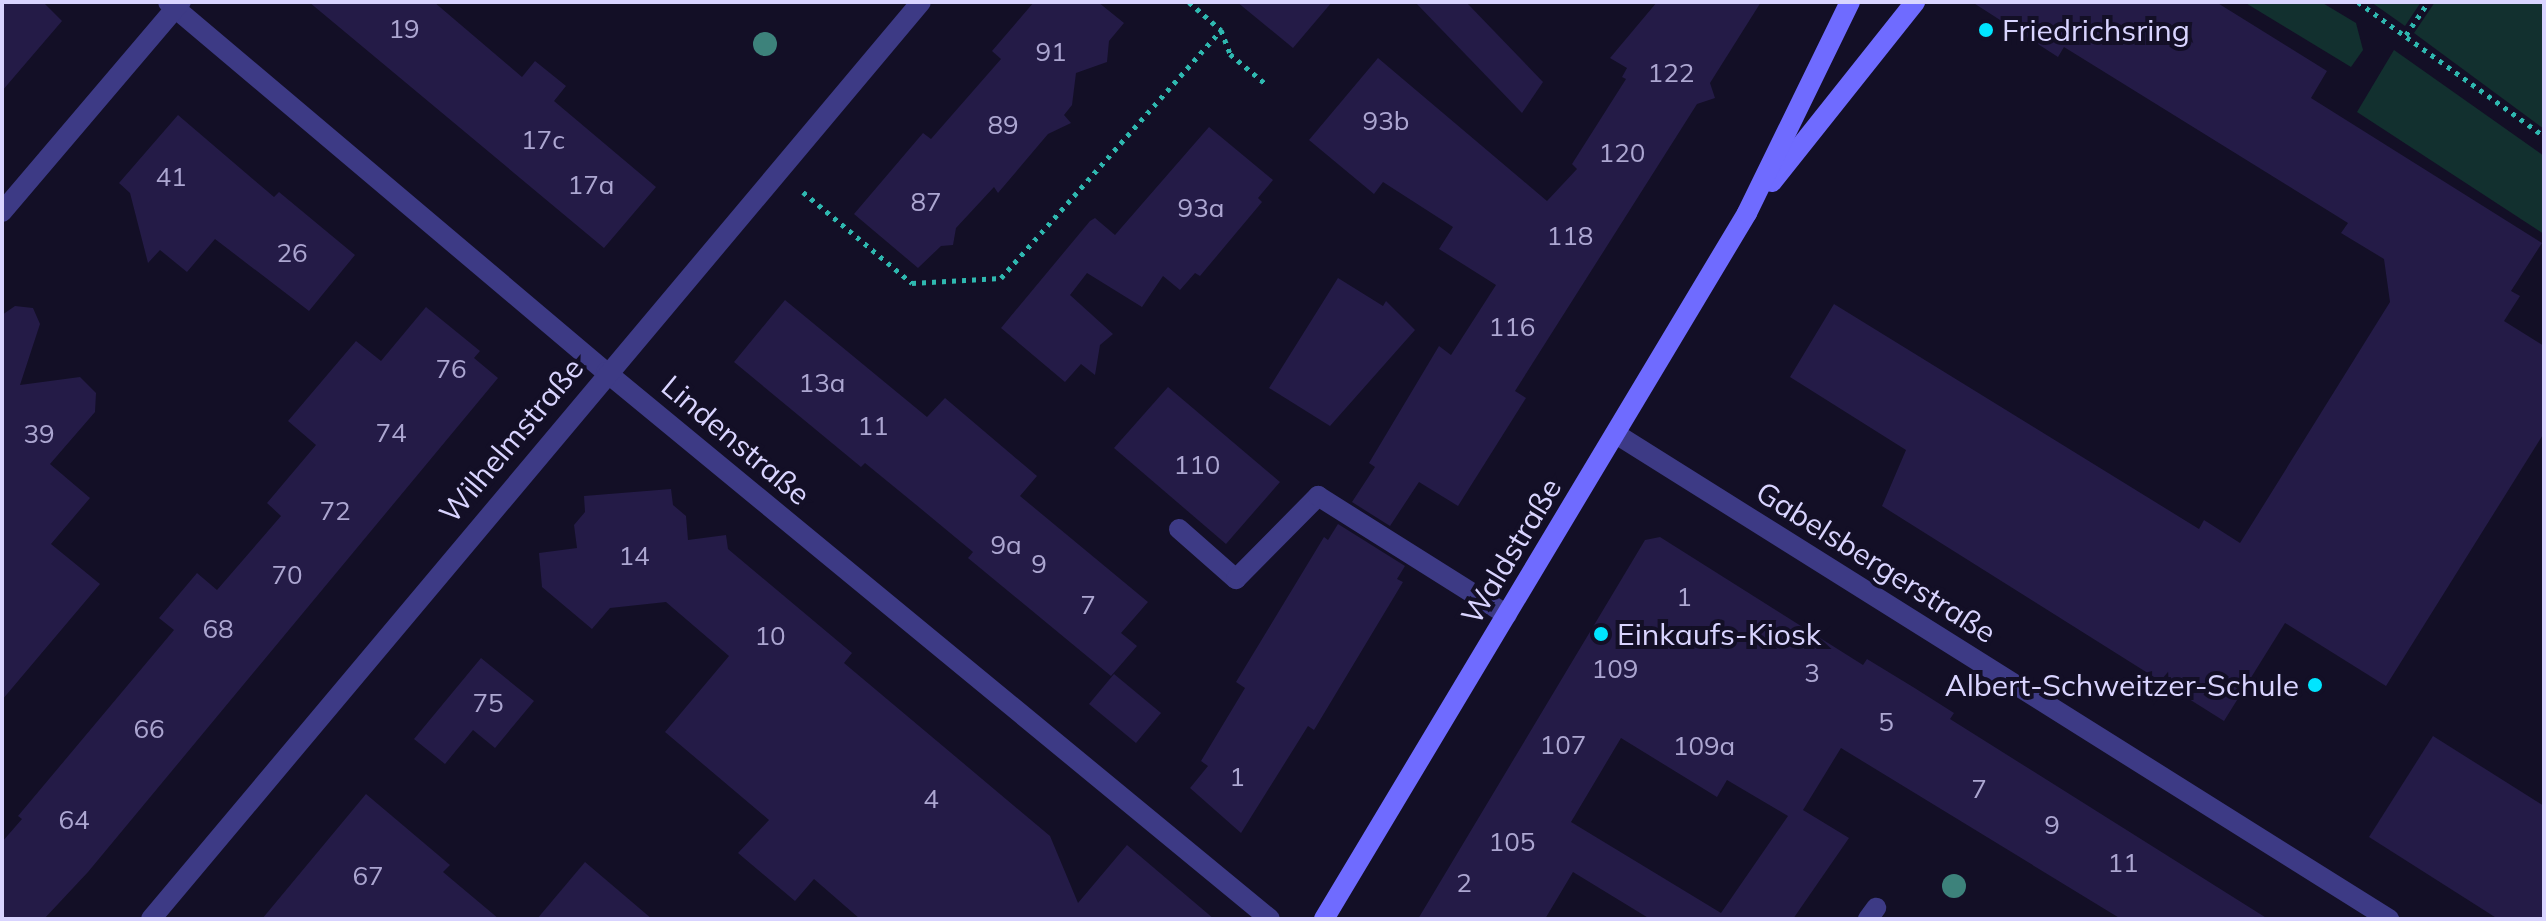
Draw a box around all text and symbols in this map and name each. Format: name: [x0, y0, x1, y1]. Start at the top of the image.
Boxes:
place label: Friedrichsring: [2002, 12, 2190, 48]
house number: 19: [388, 13, 420, 45]
marker: Friedrichsring: [1977, 21, 1995, 39]
house number: 91: [1035, 36, 1067, 68]
house number: 122: [1648, 57, 1694, 89]
house number: 93b: [1363, 105, 1409, 137]
house number: 89: [987, 109, 1019, 141]
house number: 17c: [521, 124, 565, 156]
house number: 120: [1599, 137, 1645, 169]
house number: 41: [155, 161, 187, 193]
house number: 17a: [568, 169, 614, 201]
house number: 87: [910, 186, 942, 218]
house number: 93a: [1178, 192, 1224, 224]
house number: 118: [1547, 220, 1593, 252]
house number: 26: [276, 237, 308, 269]
house number: 116: [1489, 311, 1535, 343]
street label: Wilhelmstraße: [432, 350, 590, 530]
house number: 76: [435, 353, 467, 385]
house number: 13a: [799, 367, 845, 399]
street label: Lindenstraße: [655, 368, 817, 512]
house number: 11: [857, 410, 889, 442]
house number: 74: [375, 417, 407, 449]
house number: 39: [23, 418, 55, 450]
house number: 110: [1174, 449, 1220, 481]
street label: Waldstraße: [1453, 471, 1569, 631]
street label: Gabelsbergerstraße: [1750, 474, 2002, 650]
house number: 72: [319, 495, 351, 527]
house number: 9a: [990, 529, 1022, 561]
house number: 14: [618, 540, 650, 572]
house number: 9: [1031, 548, 1047, 580]
house number: 70: [271, 559, 303, 591]
house number: 1: [1676, 581, 1692, 613]
house number: 7: [1080, 589, 1096, 621]
house number: 68: [202, 613, 234, 645]
place label: Einkaufs-Kiosk: [1617, 616, 1821, 652]
house number: 10: [754, 620, 786, 652]
marker: Einkaufs-Kiosk: [1592, 625, 1610, 643]
house number: 109: [1592, 653, 1638, 685]
house number: 3: [1804, 657, 1820, 689]
place label: Albert-Schweitzer-Schule: [1945, 667, 2299, 703]
marker: Albert-Schweitzer-Schule: [2306, 676, 2324, 694]
house number: 75: [472, 687, 504, 719]
house number: 5: [1878, 706, 1894, 738]
house number: 66: [133, 713, 165, 745]
house number: 107: [1540, 729, 1586, 761]
house number: 109a: [1673, 730, 1735, 762]
house number: 1: [1229, 761, 1245, 793]
house number: 7: [1971, 773, 1987, 805]
house number: 4: [923, 783, 939, 815]
house number: 64: [58, 804, 90, 836]
house number: 9: [2044, 809, 2060, 841]
house number: 105: [1489, 826, 1535, 858]
house number: 11: [2107, 847, 2139, 879]
house number: 67: [352, 860, 384, 892]
house number: 2: [1456, 867, 1472, 899]

